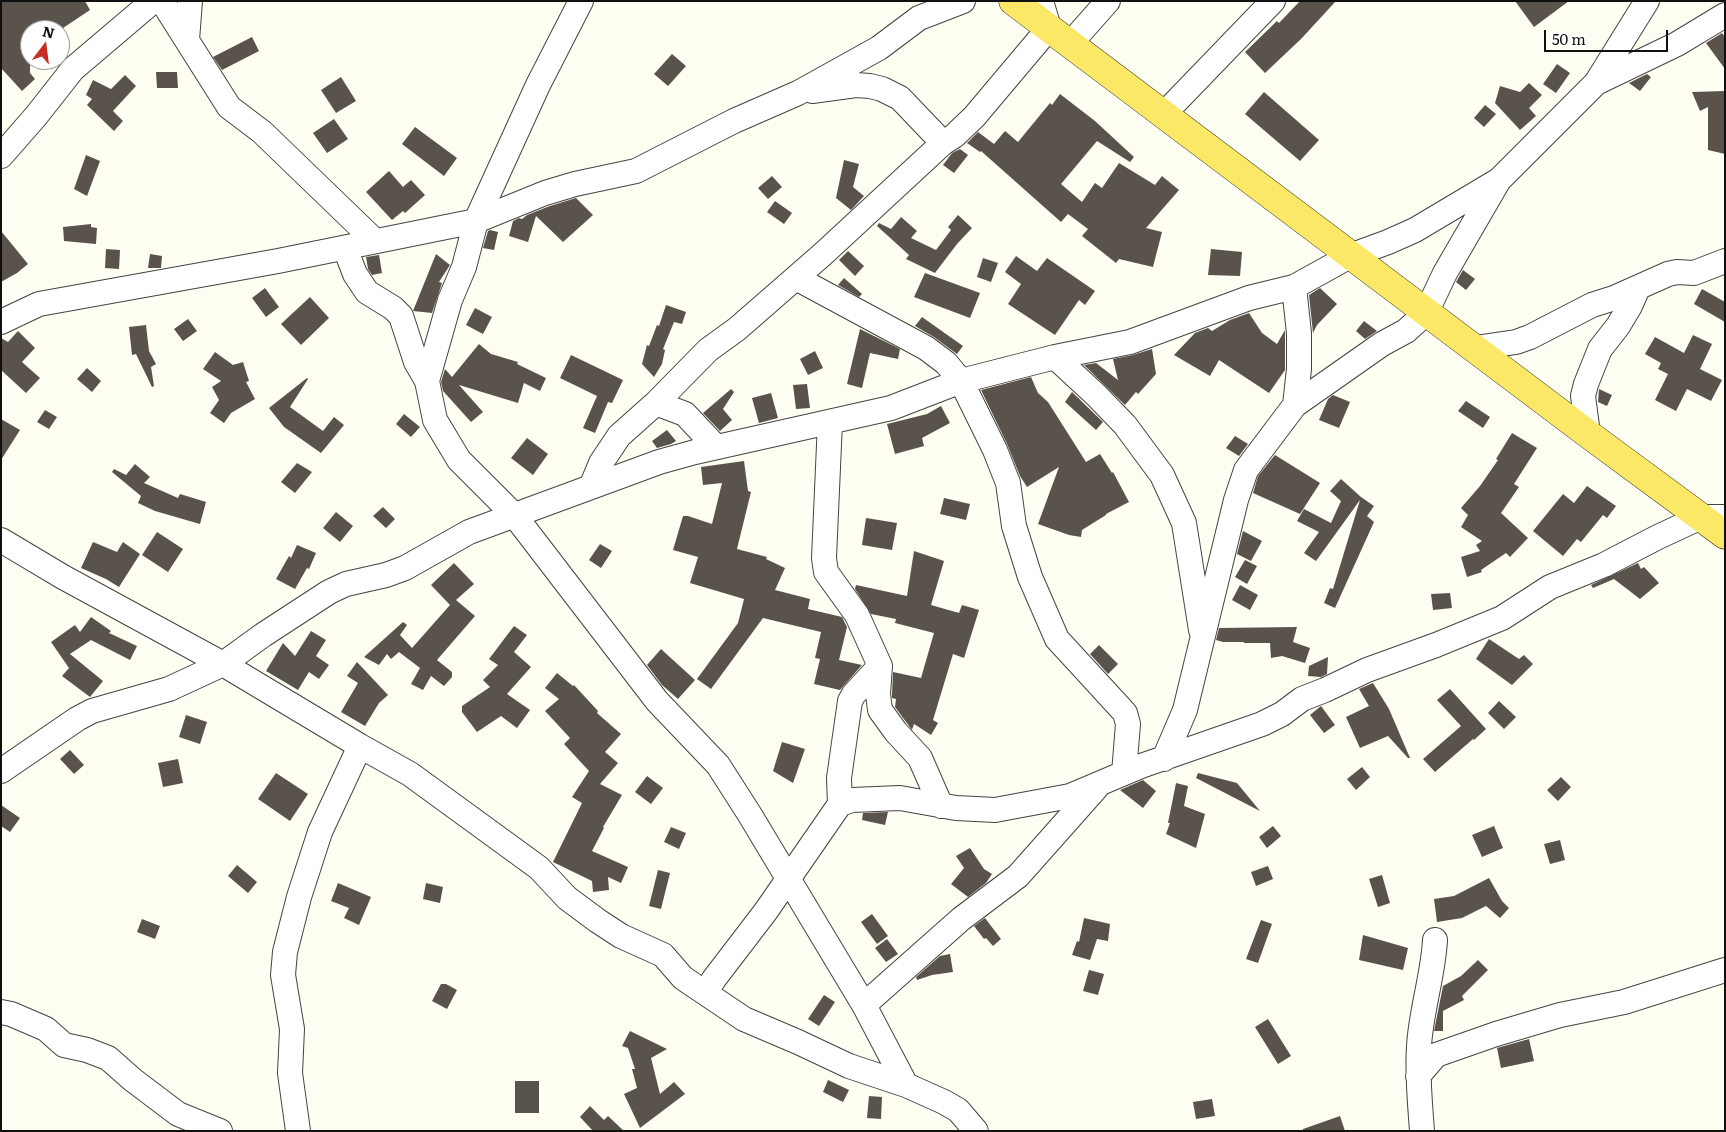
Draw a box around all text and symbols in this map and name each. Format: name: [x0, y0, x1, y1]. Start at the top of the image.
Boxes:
north arrow: [20, 20, 70, 70]
text: N: [40, 20, 57, 43]
scale bar: [1546, 20, 1670, 52]
text: 50 m: [1552, 27, 1586, 50]

